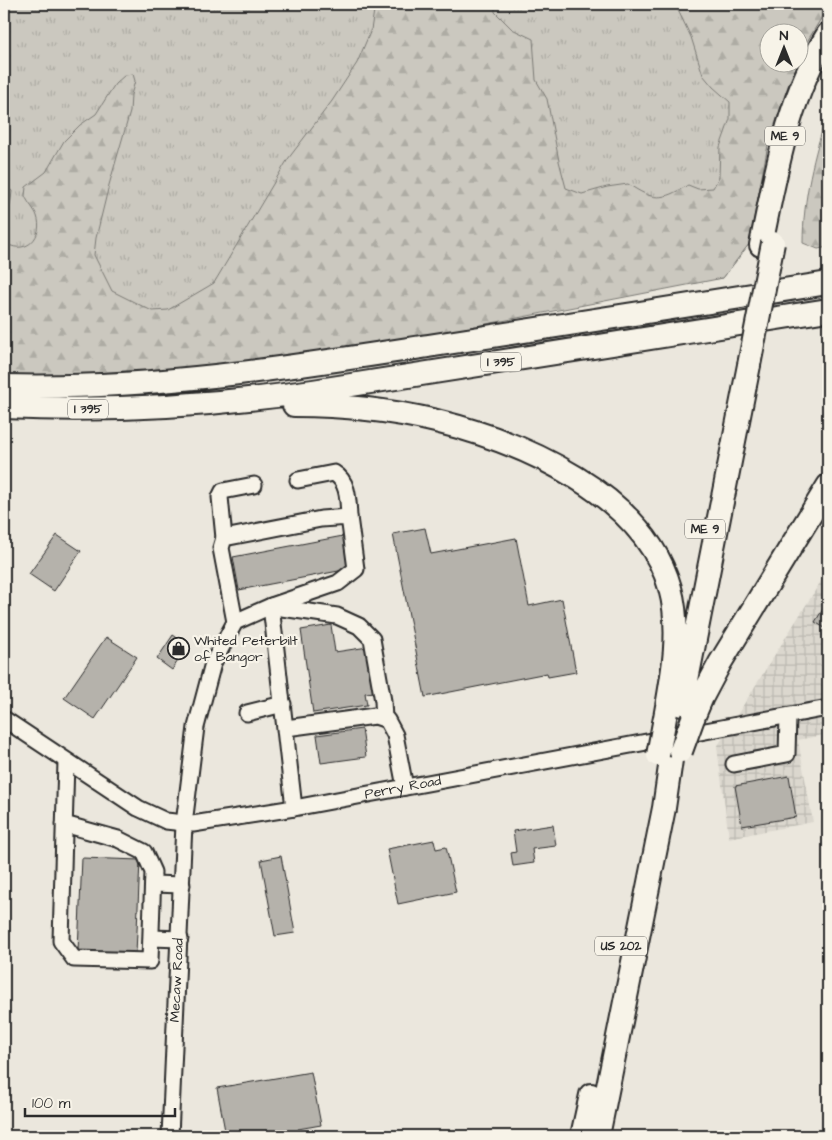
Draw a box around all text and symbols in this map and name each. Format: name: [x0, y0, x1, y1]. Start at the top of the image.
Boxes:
north arrow: [760, 22, 810, 72]
text: N: [780, 26, 789, 46]
road number: ME 9: [765, 126, 805, 146]
road number: I 395: [481, 352, 521, 372]
road number: I 395: [68, 399, 108, 418]
road number: ME 9: [685, 520, 725, 538]
place label: Whited Peterbilt of Bangor: [194, 631, 298, 667]
shop icon: Whited Peterbilt of Bangor: [166, 637, 190, 661]
street label: Perry Road: [363, 771, 443, 805]
road number: US 202: [595, 936, 647, 956]
street label: Mecaw Road: [165, 938, 189, 1023]
scale bar: [25, 1085, 175, 1117]
text: 100 m: [32, 1093, 71, 1114]

